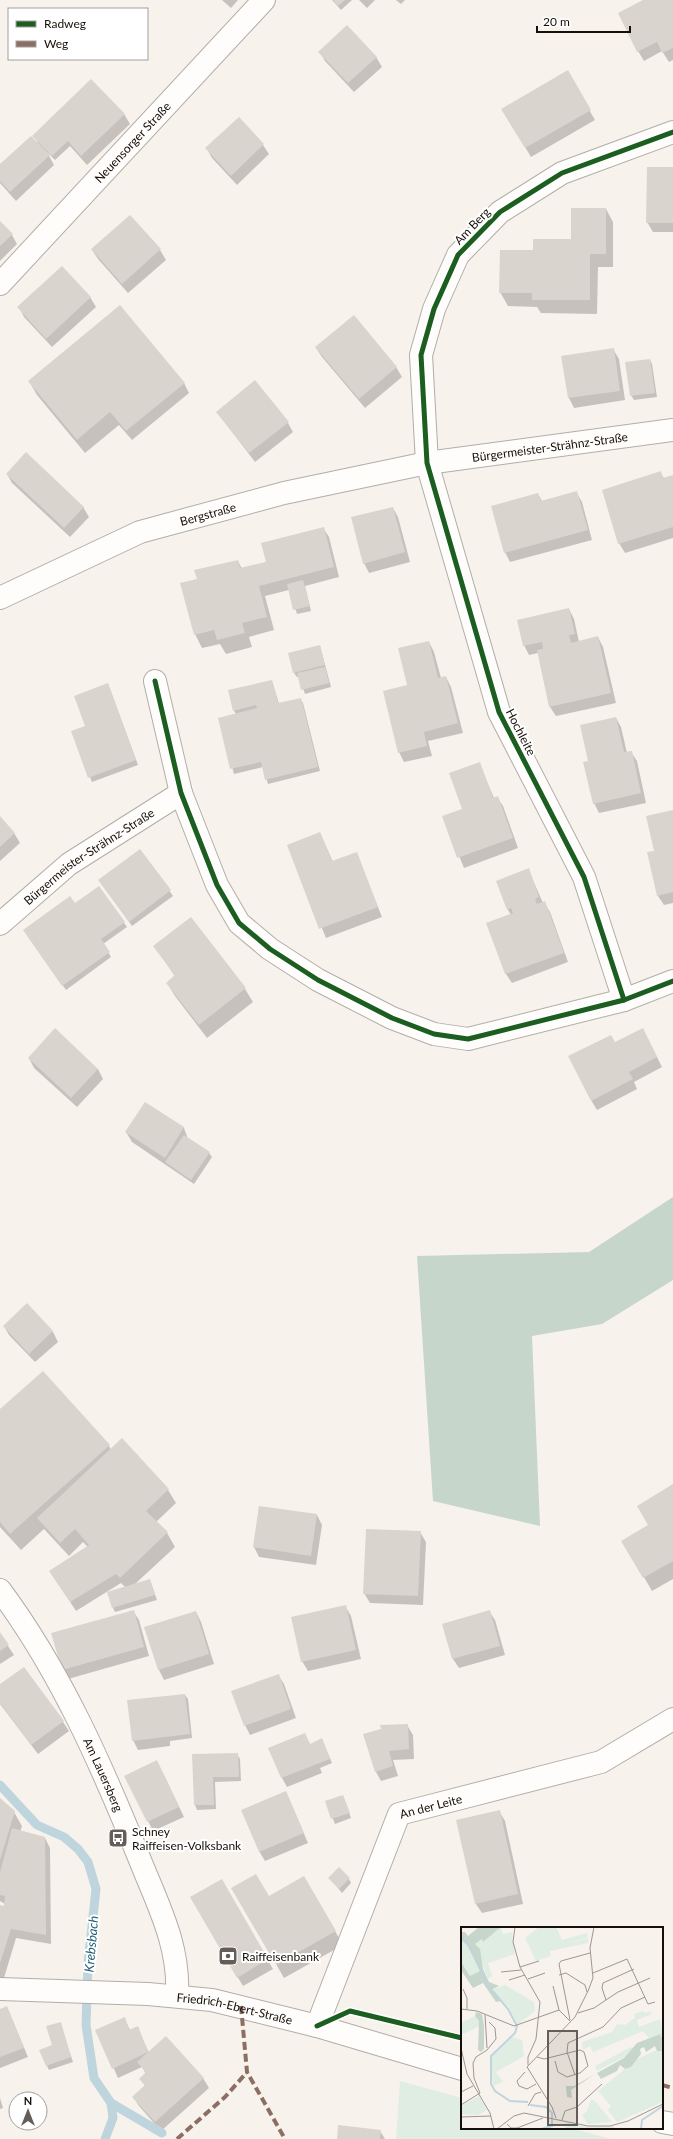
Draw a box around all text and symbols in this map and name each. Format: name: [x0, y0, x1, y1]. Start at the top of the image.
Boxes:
legend: [8, 8, 148, 60]
scale bar: [537, 8, 630, 34]
text: 20 m: [543, 14, 570, 29]
text: Radweg: [44, 16, 86, 31]
text: Weg: [44, 36, 68, 51]
street label: Neuensorger Straße: [91, 98, 173, 186]
street label: Am Berg: [451, 204, 493, 248]
street label: Bürgermeister-Strähnz-Straße: [471, 429, 629, 464]
street label: Bergstraße: [178, 499, 238, 528]
street label: Hochleite: [503, 706, 539, 758]
street label: Bürgermeister-Strähnz-Straße: [20, 805, 157, 908]
street label: Am Lauersberg: [81, 1735, 127, 1814]
street label: An der Leite: [398, 1791, 463, 1821]
place label: Schney Raiffeisen-Volksbank: [132, 1824, 242, 1853]
bus stop icon: Schney Raiffeisen-Volksbank: [107, 1827, 129, 1849]
water label: Krebsbach: [81, 1915, 101, 1973]
inset map: [461, 1927, 663, 2129]
bank icon: Raiffeisenbank: [217, 1945, 239, 1967]
place label: Raiffeisenbank: [242, 1949, 320, 1964]
street label: Friedrich-Ebert-Straße: [176, 1989, 294, 2027]
north arrow: [8, 2091, 48, 2131]
text: N: [24, 2094, 32, 2107]

